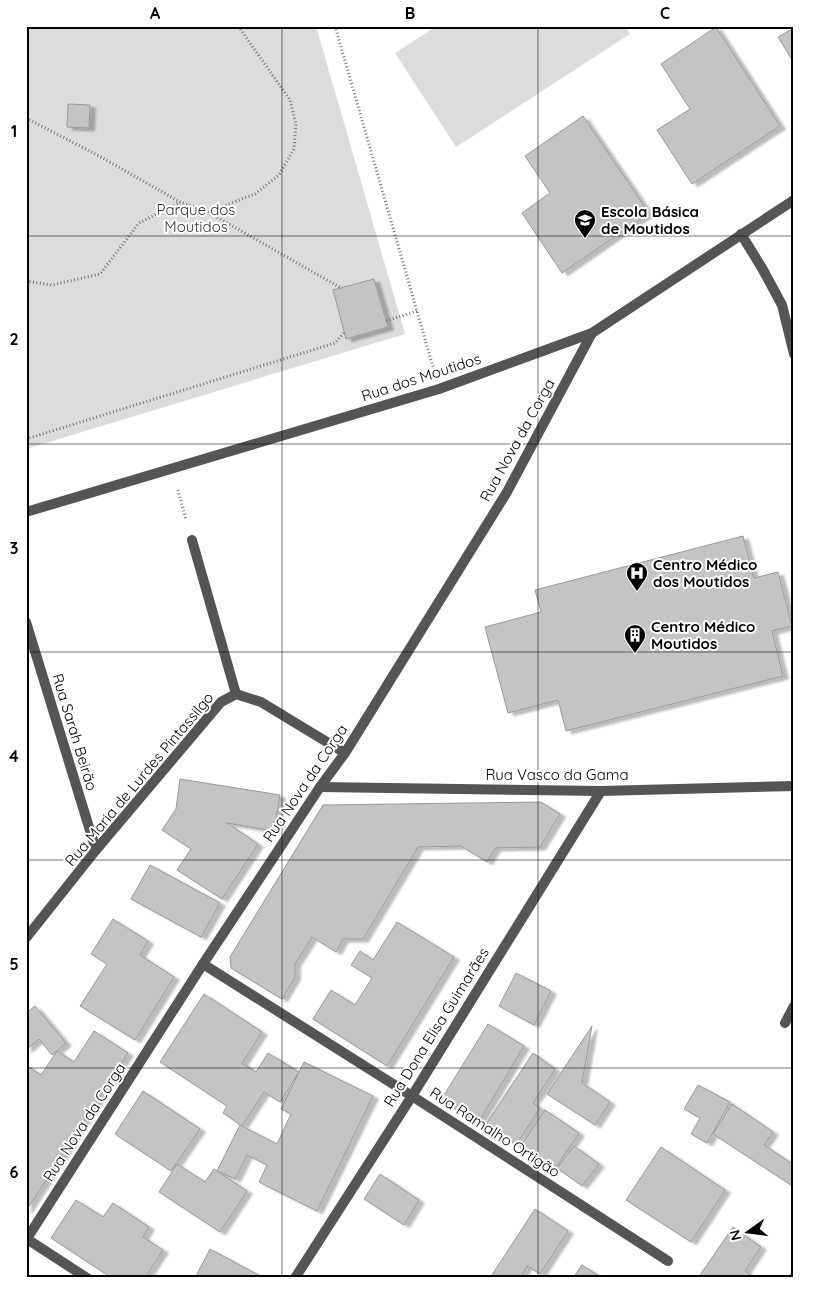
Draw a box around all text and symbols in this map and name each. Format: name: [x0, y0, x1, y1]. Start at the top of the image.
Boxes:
text: A: [150, 3, 161, 23]
text: B: [405, 3, 415, 23]
text: C: [660, 3, 670, 23]
text: 1: [11, 121, 17, 141]
park label: Parque dos Moutidos: [157, 200, 235, 236]
place label: Escola Básica de Moutidos: [601, 202, 699, 238]
school or university icon: Escola Básica de Moutidos: [573, 208, 597, 239]
text: 2: [9, 329, 19, 349]
street label: Rua dos Moutidos: [359, 349, 483, 405]
street label: Rua Nova da Corga: [475, 375, 559, 505]
text: 3: [10, 538, 18, 558]
place label: Centro Médico dos Moutidos: [653, 555, 757, 591]
hospital icon: Centro Médico dos Moutidos: [625, 561, 649, 592]
place label: Centro Médico Moutidos: [651, 617, 755, 653]
building icon: Centro Médico Moutidos: [623, 623, 647, 654]
street label: Rua Sarah Beirão: [48, 671, 102, 793]
street label: Rua Maria de Lurdes Pintassilgo: [61, 688, 217, 870]
street label: Rua Nova da Corga: [259, 721, 351, 845]
text: 4: [9, 746, 19, 766]
street label: Rua Vasco da Gama: [485, 765, 629, 784]
street label: Rua Dona Elisa Guimarães: [379, 944, 493, 1110]
text: 5: [9, 954, 19, 974]
street label: Rua Nova da Corga: [39, 1059, 129, 1185]
street label: Rua Ramalho Ortigão: [426, 1083, 564, 1181]
text: 6: [10, 1162, 19, 1182]
north arrow: [722, 1206, 772, 1256]
text: N: [725, 1228, 745, 1242]

